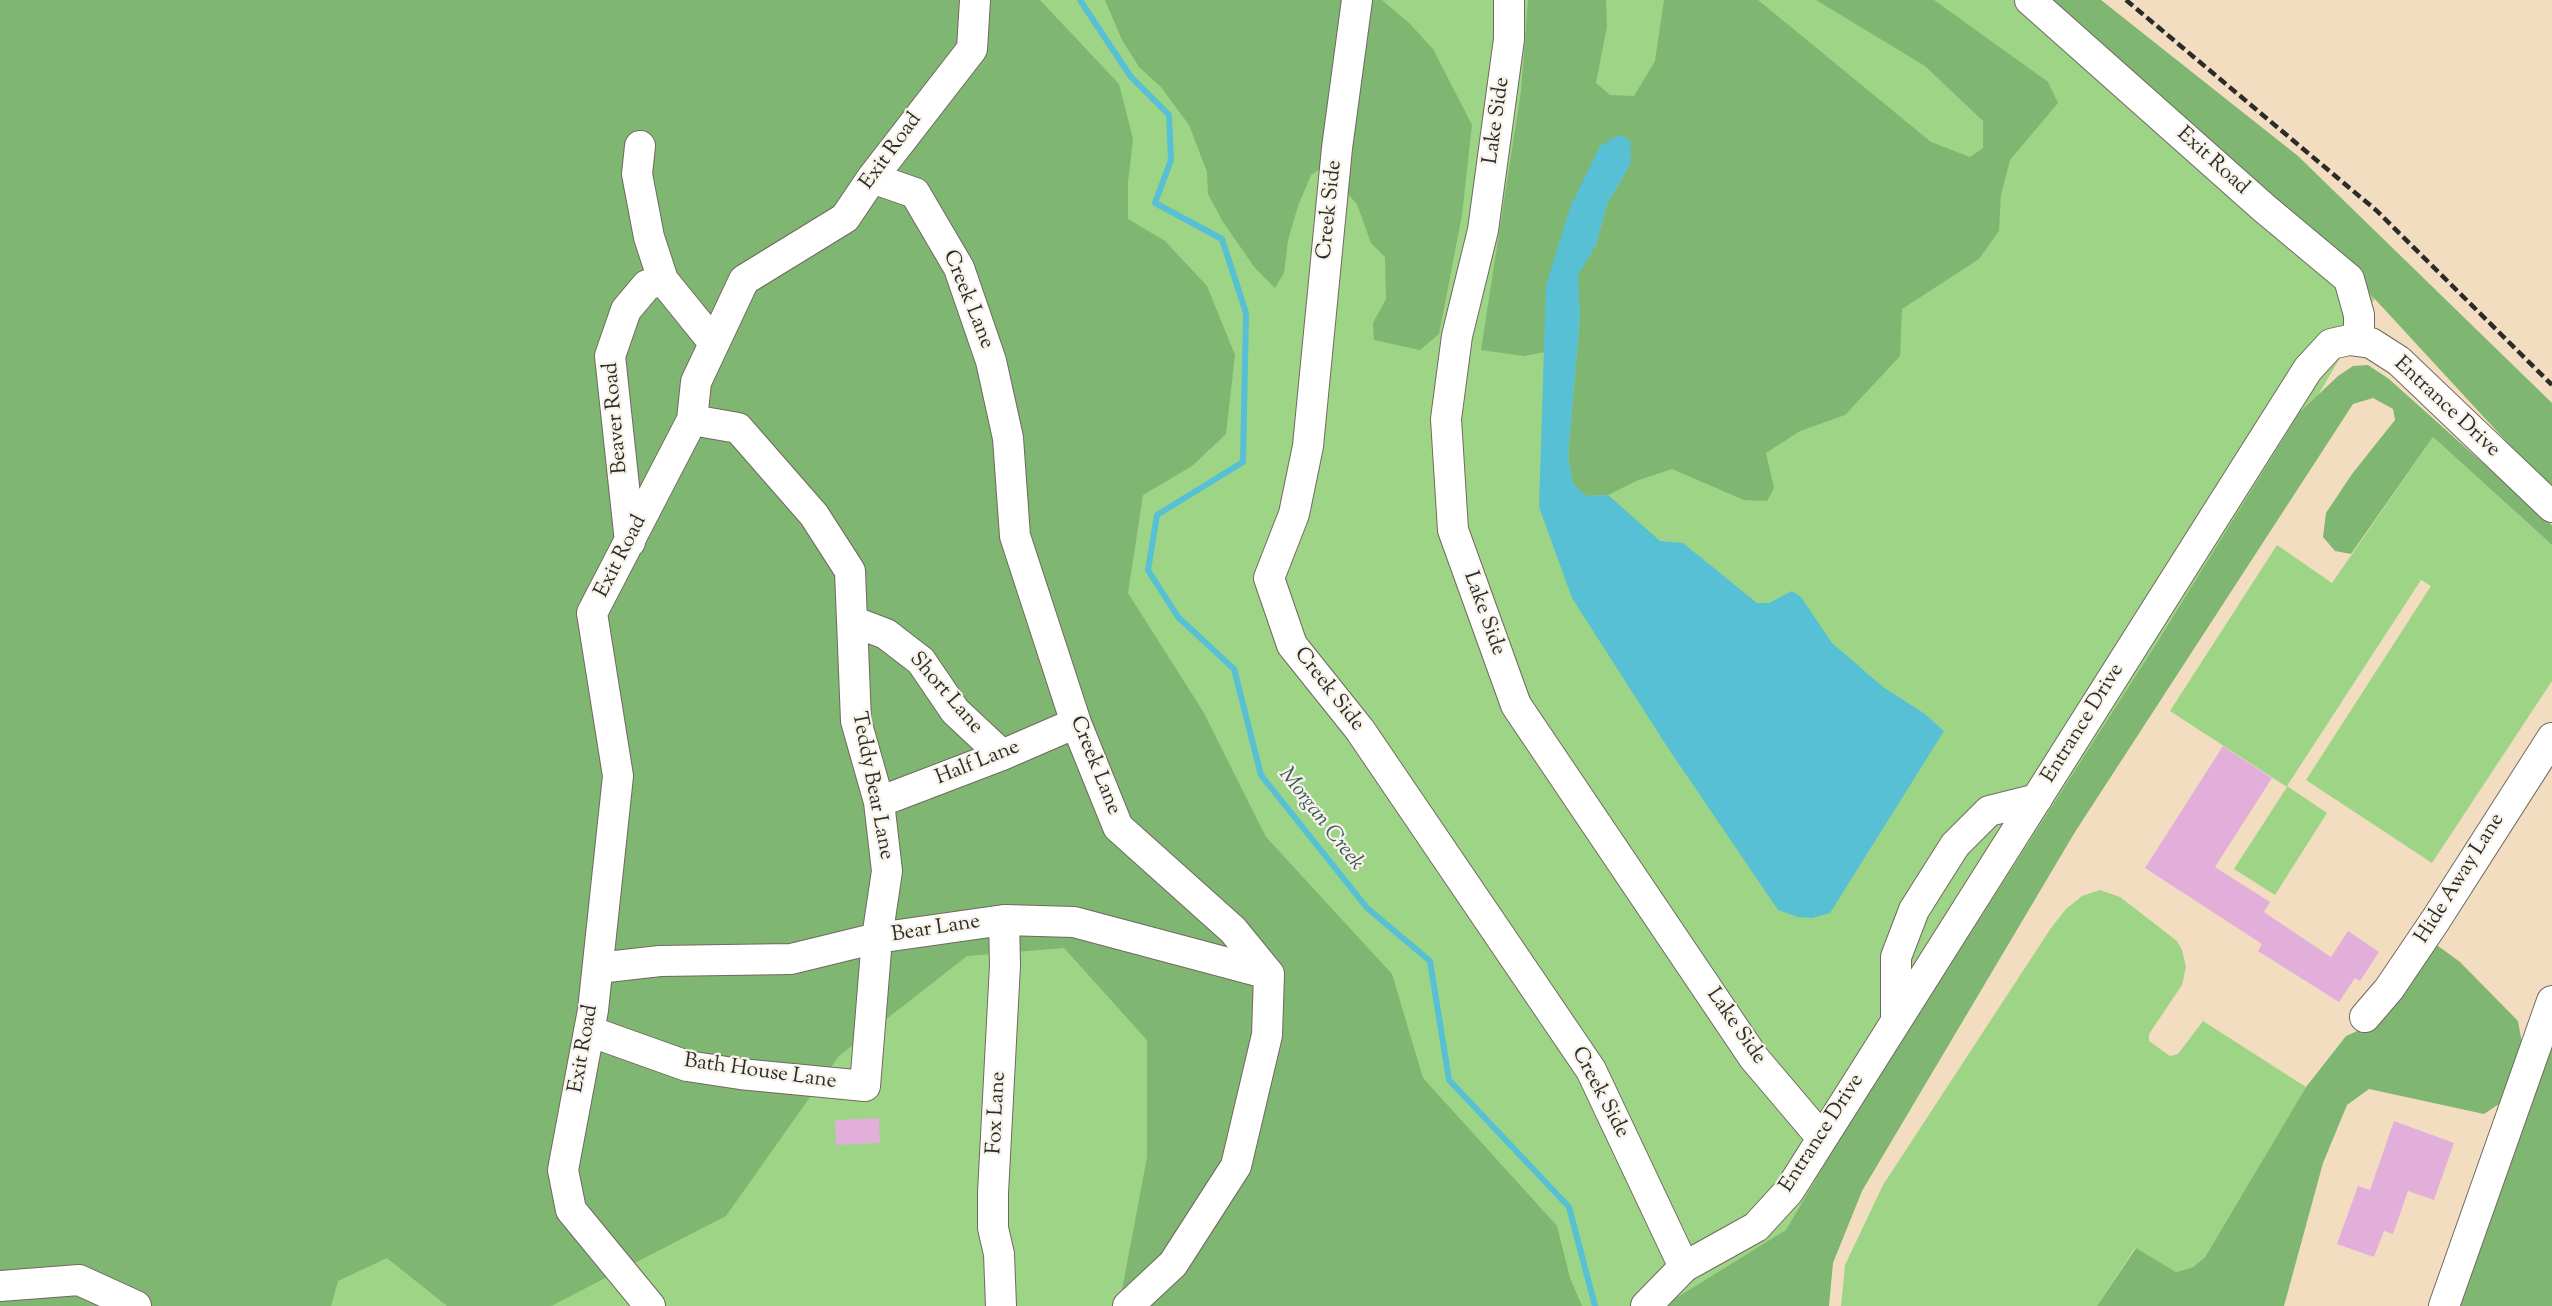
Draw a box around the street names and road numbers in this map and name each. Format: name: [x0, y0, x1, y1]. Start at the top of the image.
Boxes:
street label: Lake Side: [1479, 76, 1517, 166]
street label: Exit Road: [856, 109, 928, 195]
street label: Exit Road: [2171, 123, 2253, 201]
street label: Creek Side: [1313, 159, 1349, 261]
street label: Creek Lane: [936, 247, 998, 353]
street label: Entrance Drive: [2388, 352, 2504, 464]
street label: Beaver Road: [600, 361, 634, 475]
street label: Exit Road: [591, 512, 653, 602]
street label: Lake Side: [1456, 569, 1510, 659]
street label: Creek Side: [1287, 643, 1369, 737]
street label: Short Lane: [903, 648, 987, 740]
street label: Entrance Drive: [2037, 660, 2131, 788]
street label: Teddy Bear Lane: [844, 710, 898, 862]
street label: Creek Lane: [1063, 713, 1125, 819]
street label: Half Lane: [932, 736, 1024, 792]
street label: Hide Away Lane: [2411, 809, 2511, 949]
street label: Bear Lane: [890, 911, 982, 949]
street label: Lake Side: [1700, 984, 1770, 1070]
street label: Exit Road: [565, 1003, 605, 1095]
street label: Creek Side: [1564, 1043, 1634, 1143]
street label: Bath House Lane: [682, 1050, 838, 1096]
street label: Entrance Drive: [1775, 1070, 1871, 1198]
street label: Fox Lane: [983, 1071, 1013, 1155]

